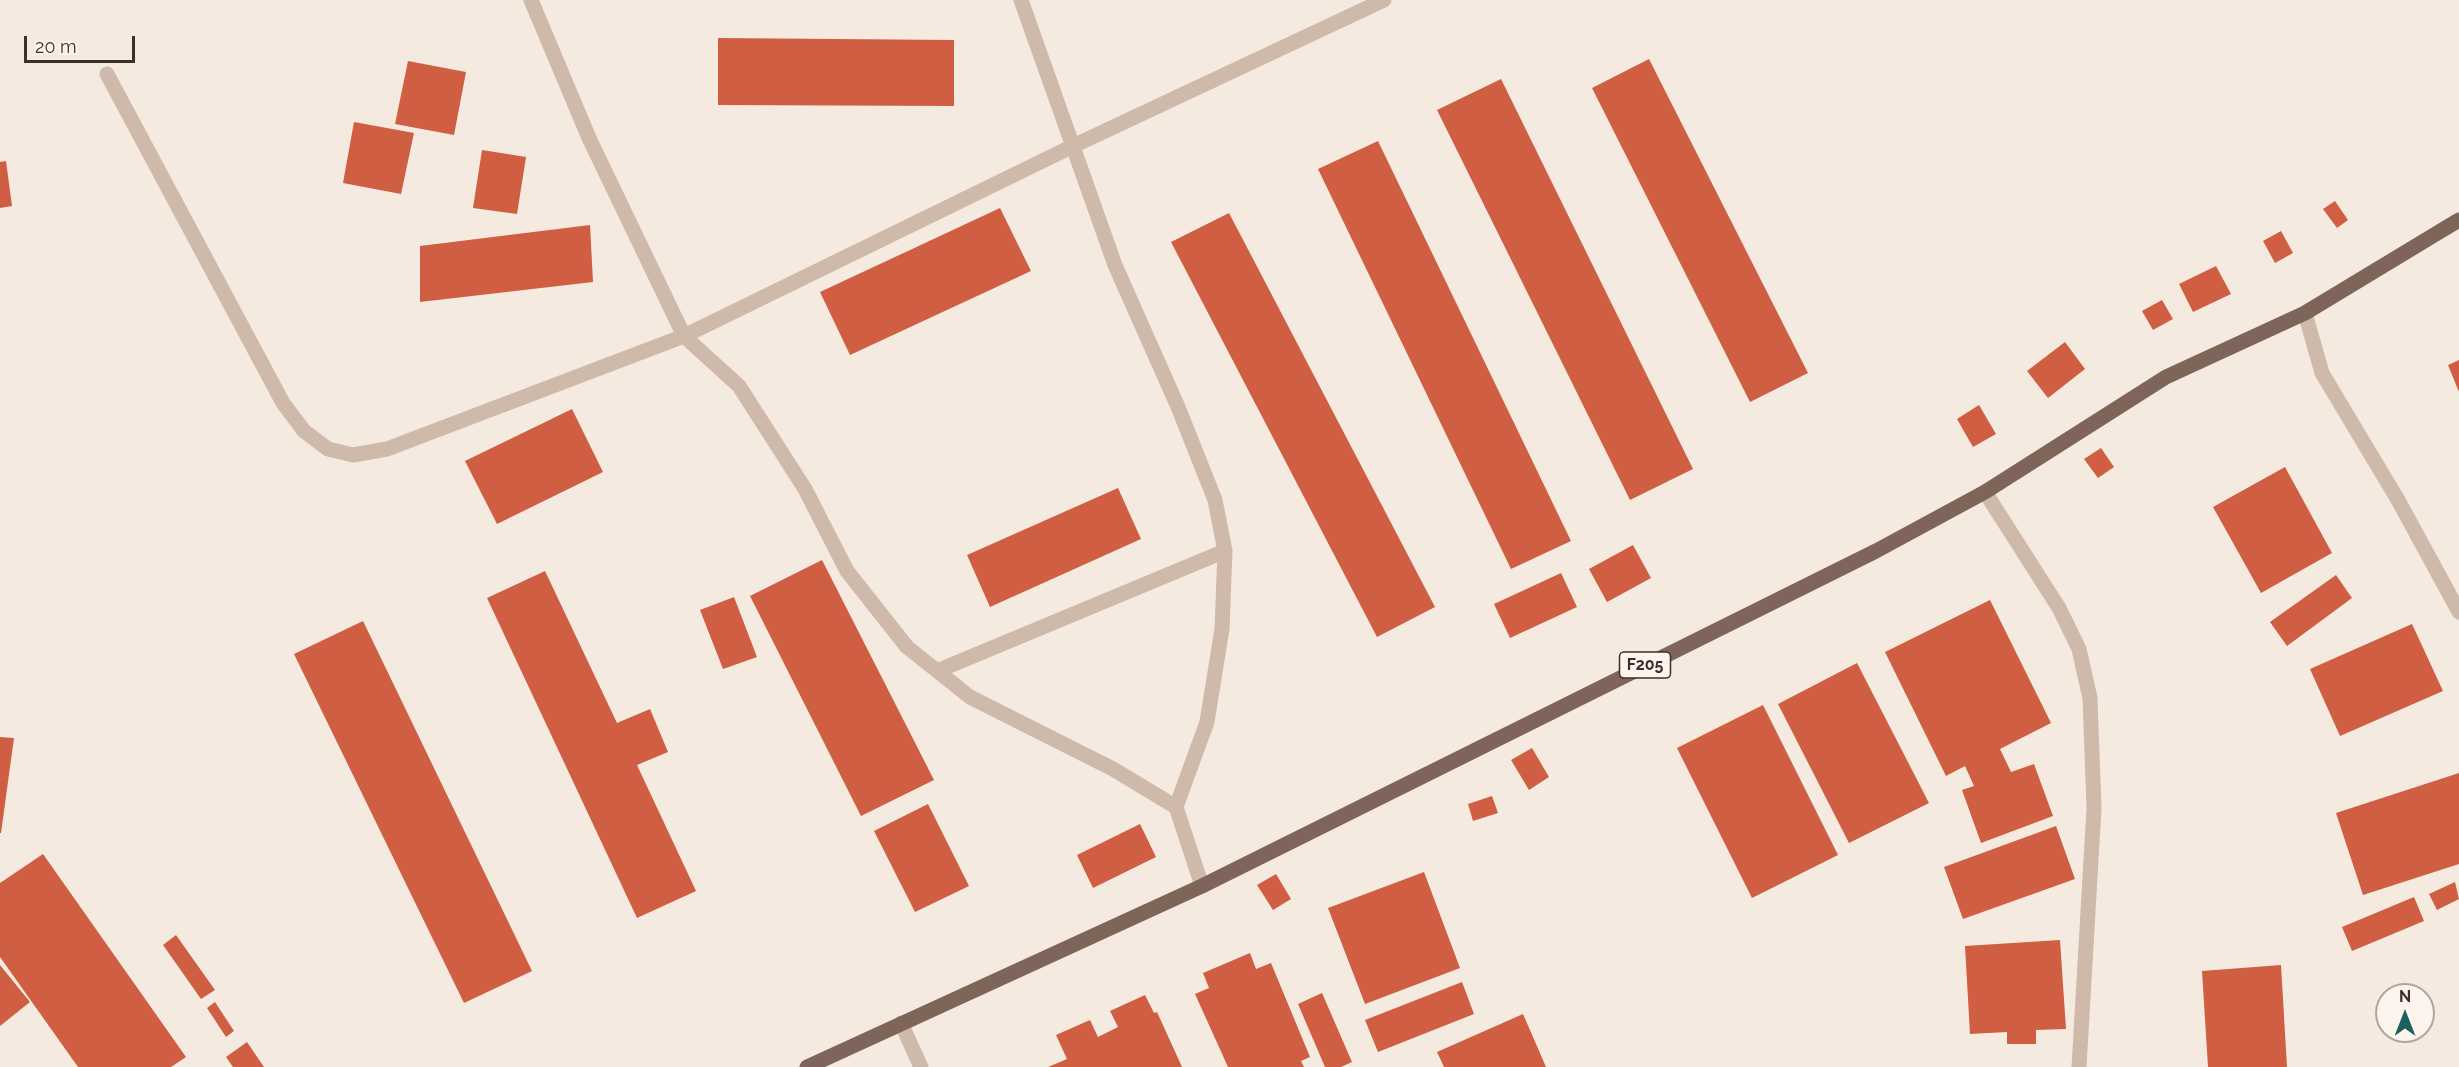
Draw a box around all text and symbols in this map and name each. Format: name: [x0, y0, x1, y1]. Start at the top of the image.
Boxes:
scale bar: [27, 24, 138, 62]
text: 20 m: [35, 36, 77, 57]
road number: F205: [1620, 652, 1670, 678]
north arrow: [2375, 983, 2435, 1043]
text: N: [2399, 987, 2411, 1006]

